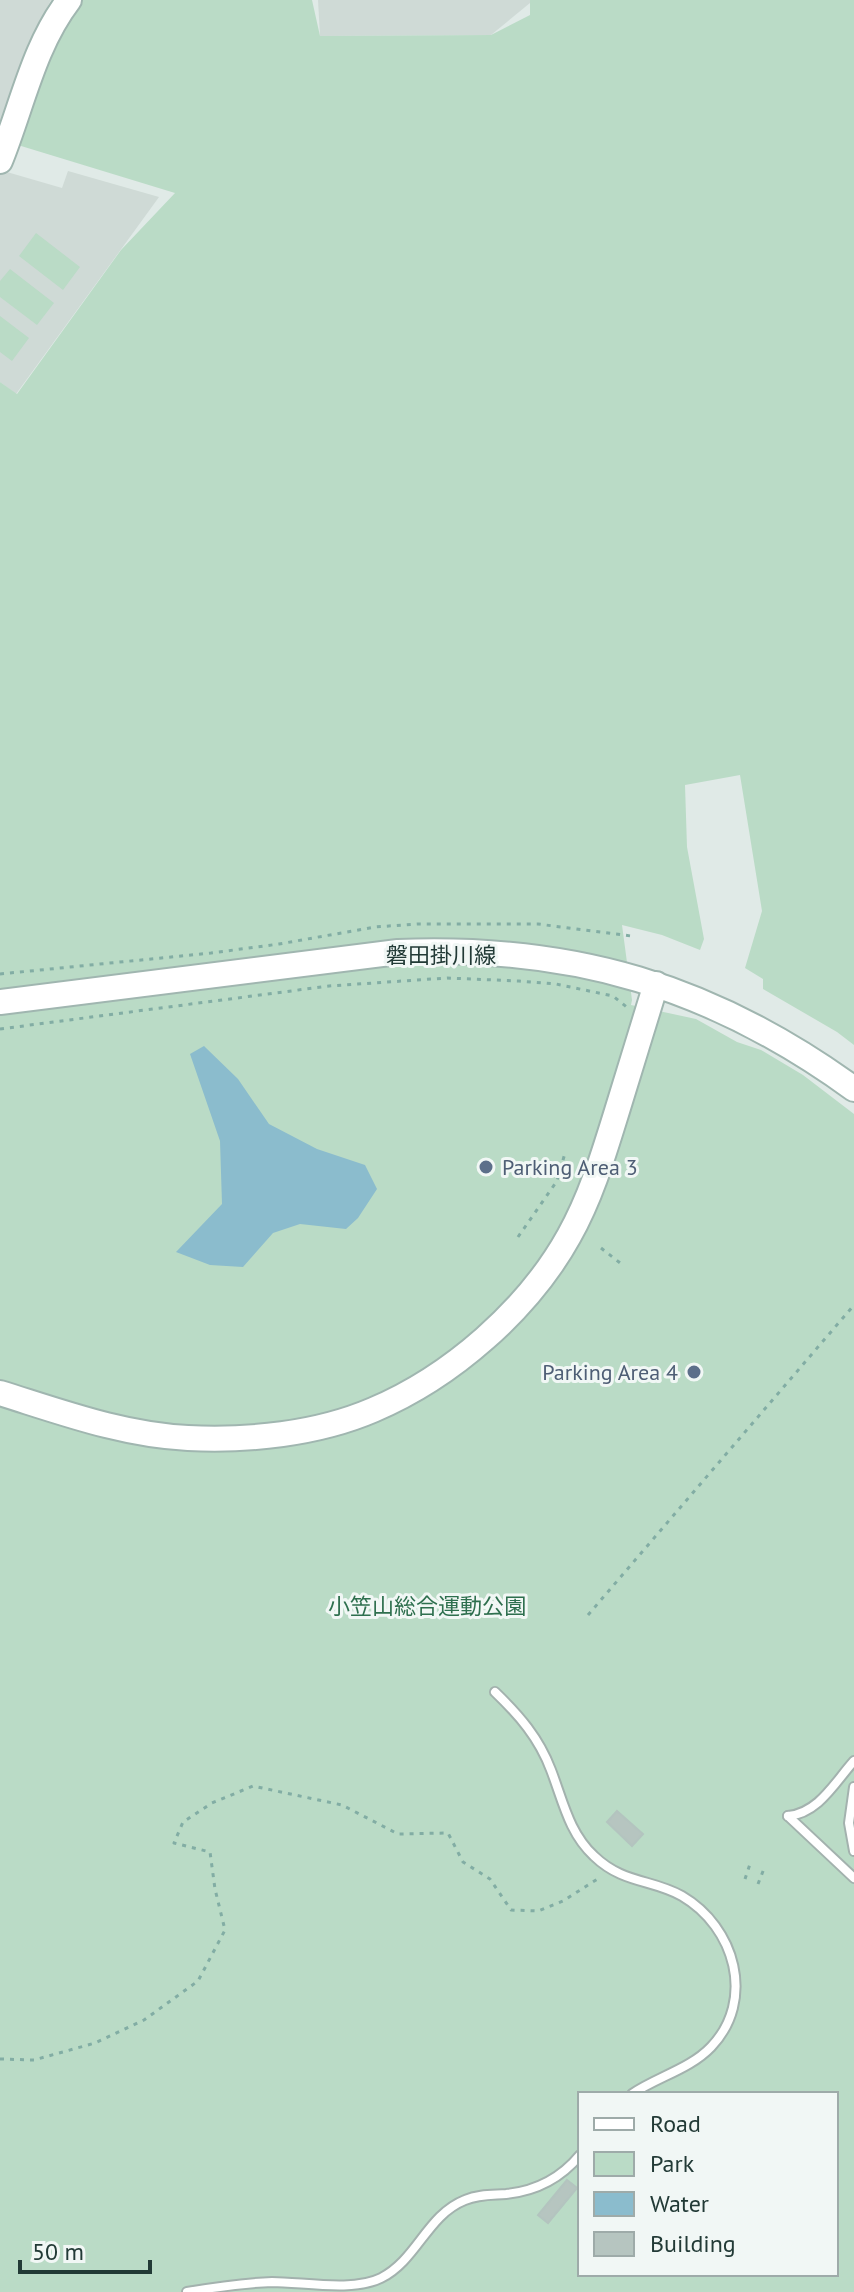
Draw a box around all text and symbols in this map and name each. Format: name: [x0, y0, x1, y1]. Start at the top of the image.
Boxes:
street label: 磐田掛川線: [386, 941, 496, 969]
place label: Parking Area 3: [502, 1153, 638, 1181]
marker: Parking Area 3: [477, 1158, 495, 1176]
place label: Parking Area 4: [542, 1358, 678, 1386]
marker: Parking Area 4: [685, 1363, 703, 1381]
park label: 小笠山総合運動公園: [328, 1592, 526, 1620]
legend: [578, 2092, 838, 2276]
text: Road: [650, 2108, 701, 2139]
text: Park: [650, 2148, 695, 2179]
text: Water: [650, 2188, 709, 2219]
scale bar: [20, 2224, 150, 2274]
text: Building: [650, 2228, 736, 2259]
text: 50 m: [32, 2236, 84, 2267]

